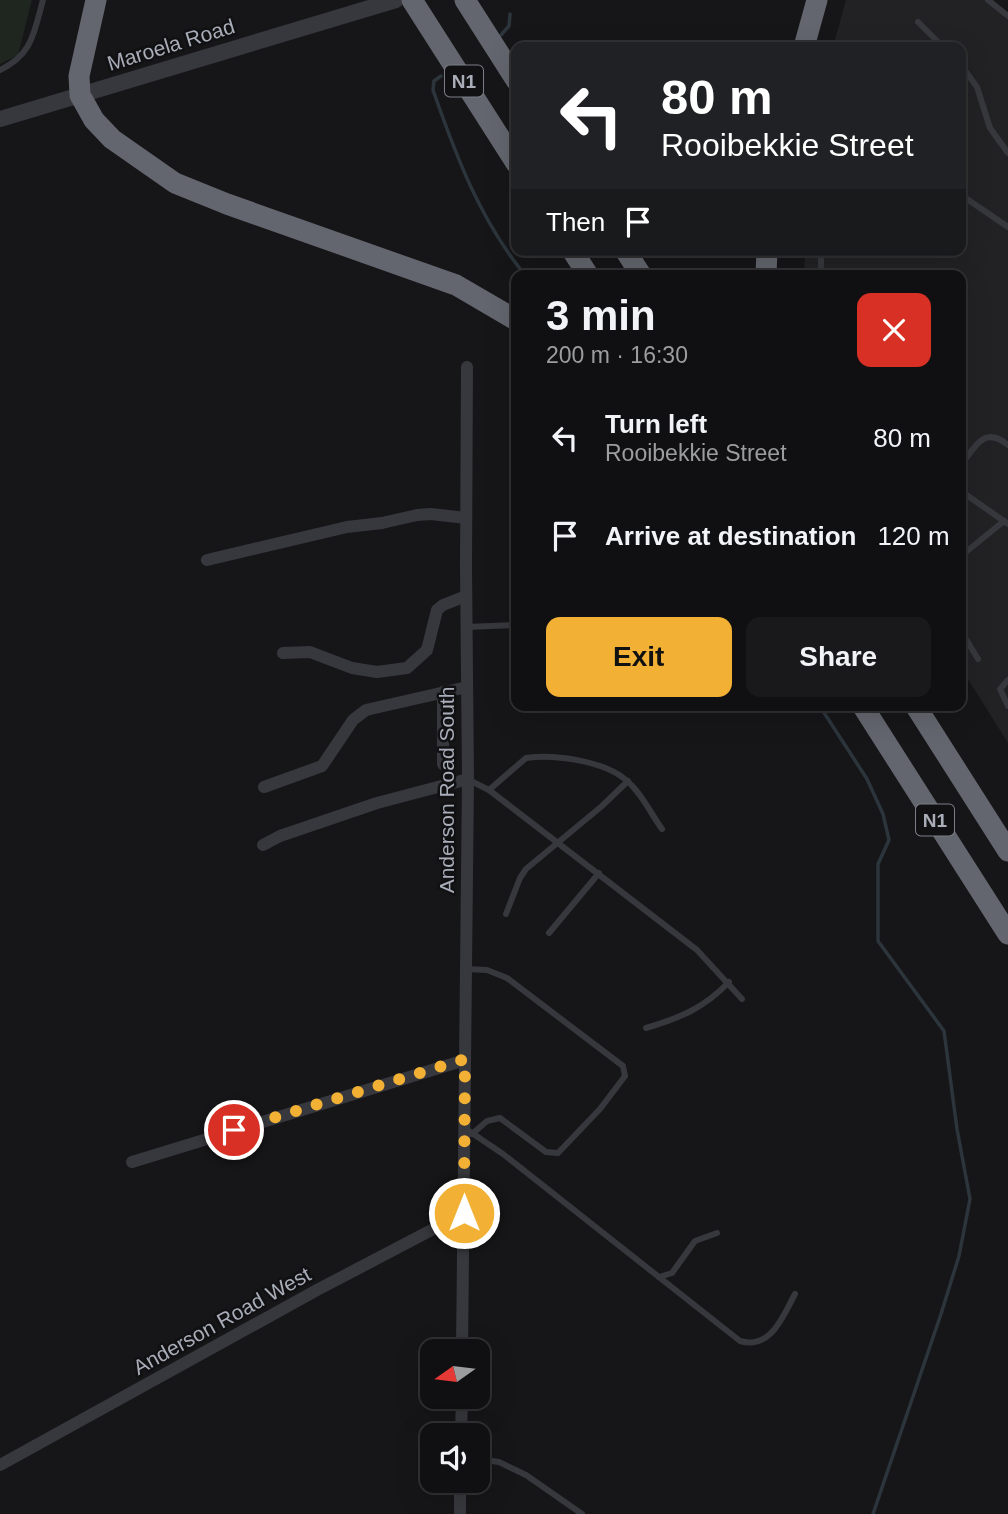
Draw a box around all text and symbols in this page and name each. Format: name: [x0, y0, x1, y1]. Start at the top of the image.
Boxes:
street label: Maroela Road: [104, 14, 237, 75]
road number: N1: [445, 66, 483, 96]
icon: left: [546, 70, 637, 161]
text: 80 m: [661, 70, 773, 124]
text: Rooibekkie Street: [661, 127, 914, 163]
icon: arrive: [619, 203, 657, 241]
text: Then: [546, 207, 605, 237]
text: 3 min: [546, 292, 656, 339]
button: close: [857, 293, 931, 367]
text: 200 m · 16:30: [546, 342, 688, 368]
text: Turn left: [605, 409, 707, 439]
icon: left: [546, 419, 584, 457]
text: 80 m: [873, 423, 931, 453]
text: Rooibekkie Street: [605, 440, 787, 466]
icon: arrive: [546, 517, 584, 555]
text: Arrive at destination: [605, 521, 856, 551]
text: 120 m: [877, 521, 950, 551]
button: Exit: [546, 617, 732, 697]
button: Share: [746, 617, 931, 697]
street label: Anderson Road South: [435, 687, 458, 893]
road number: N1: [916, 804, 954, 835]
pin: [204, 1100, 264, 1160]
icon: arrive: [215, 1111, 253, 1149]
position arrow: [427, 1176, 501, 1250]
street label: Anderson Road West: [129, 1262, 315, 1379]
north arrow: [420, 1339, 490, 1409]
map controls: [420, 1339, 490, 1493]
button: sound: [420, 1423, 490, 1493]

